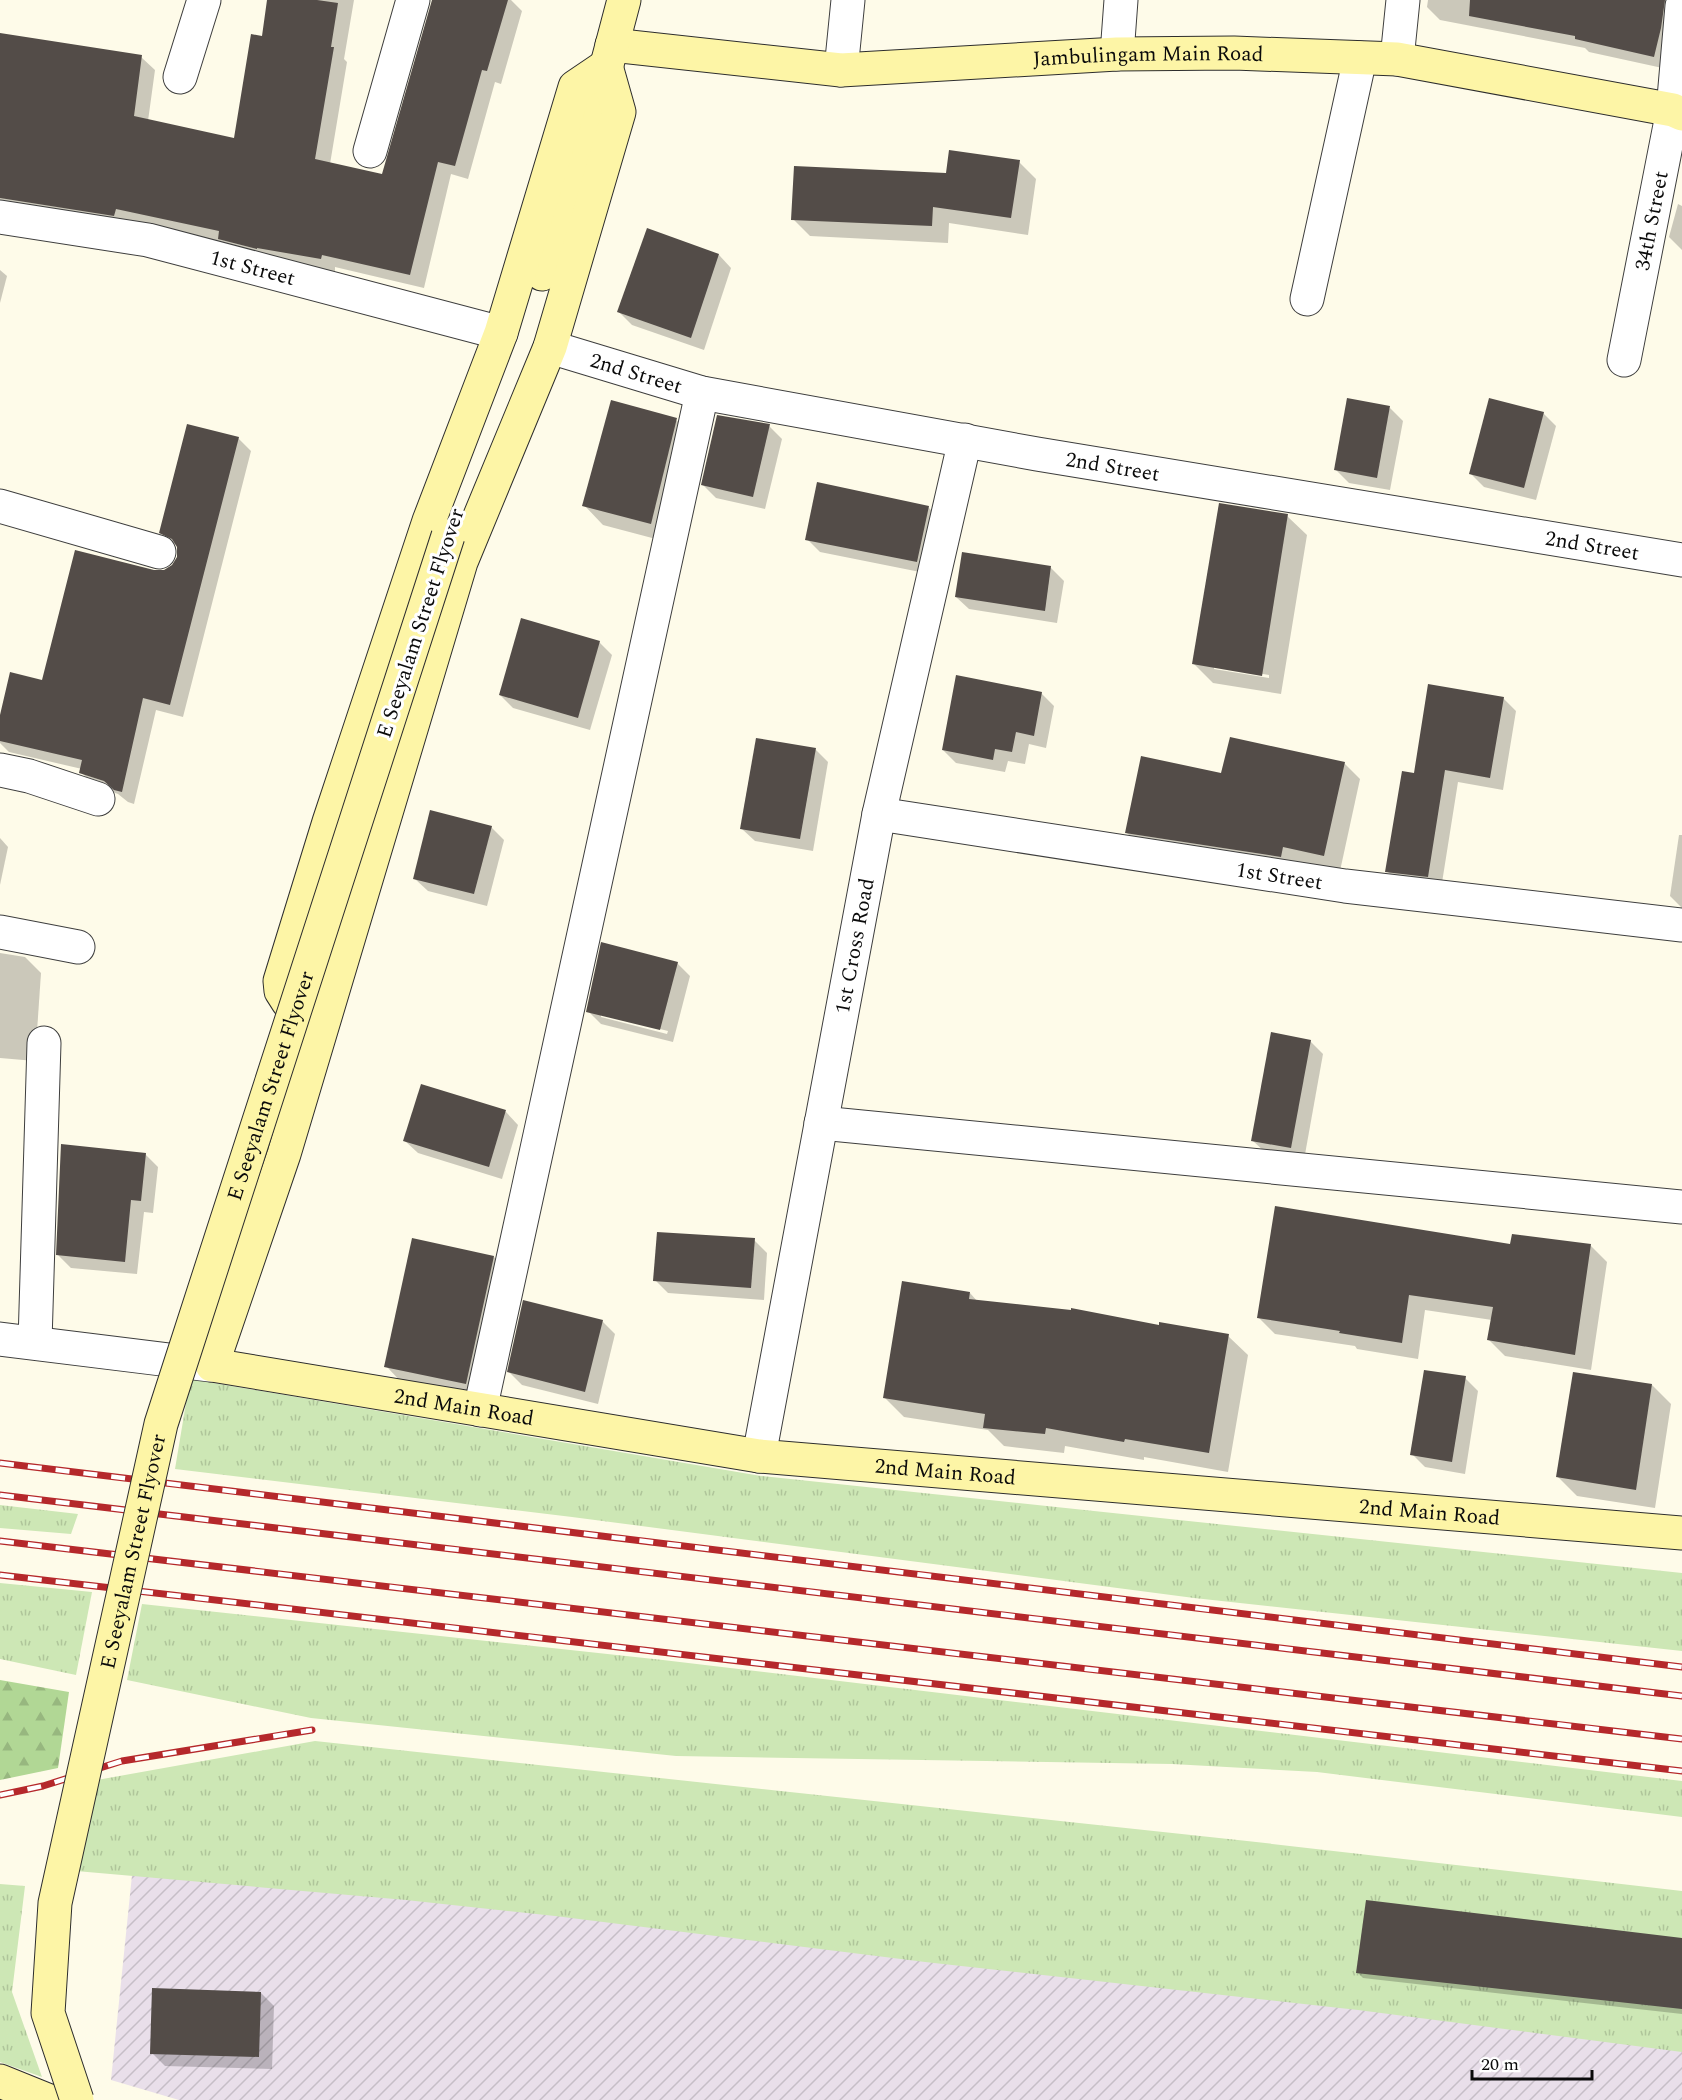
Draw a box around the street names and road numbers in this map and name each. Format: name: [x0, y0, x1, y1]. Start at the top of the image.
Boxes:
street label: Jambulingam Main Road: [1032, 38, 1264, 76]
street label: 34th Street: [1627, 168, 1678, 274]
street label: 1st Street: [206, 242, 299, 295]
street label: 2nd Street: [586, 345, 686, 403]
street label: 2nd Street: [1063, 444, 1162, 491]
street label: E Seeyalam Street Flyover: [369, 504, 473, 742]
street label: 2nd Street: [1543, 523, 1641, 570]
street label: 1st Street: [1234, 854, 1325, 899]
street label: 1st Cross Road: [827, 875, 884, 1017]
street label: E Seeyalam Street Flyover: [219, 967, 323, 1205]
street label: 2nd Main Road: [391, 1381, 536, 1435]
street label: E Seeyalam Street Flyover: [92, 1431, 175, 1672]
street label: 2nd Main Road: [873, 1451, 1017, 1494]
street label: 2nd Main Road: [1358, 1491, 1501, 1535]

